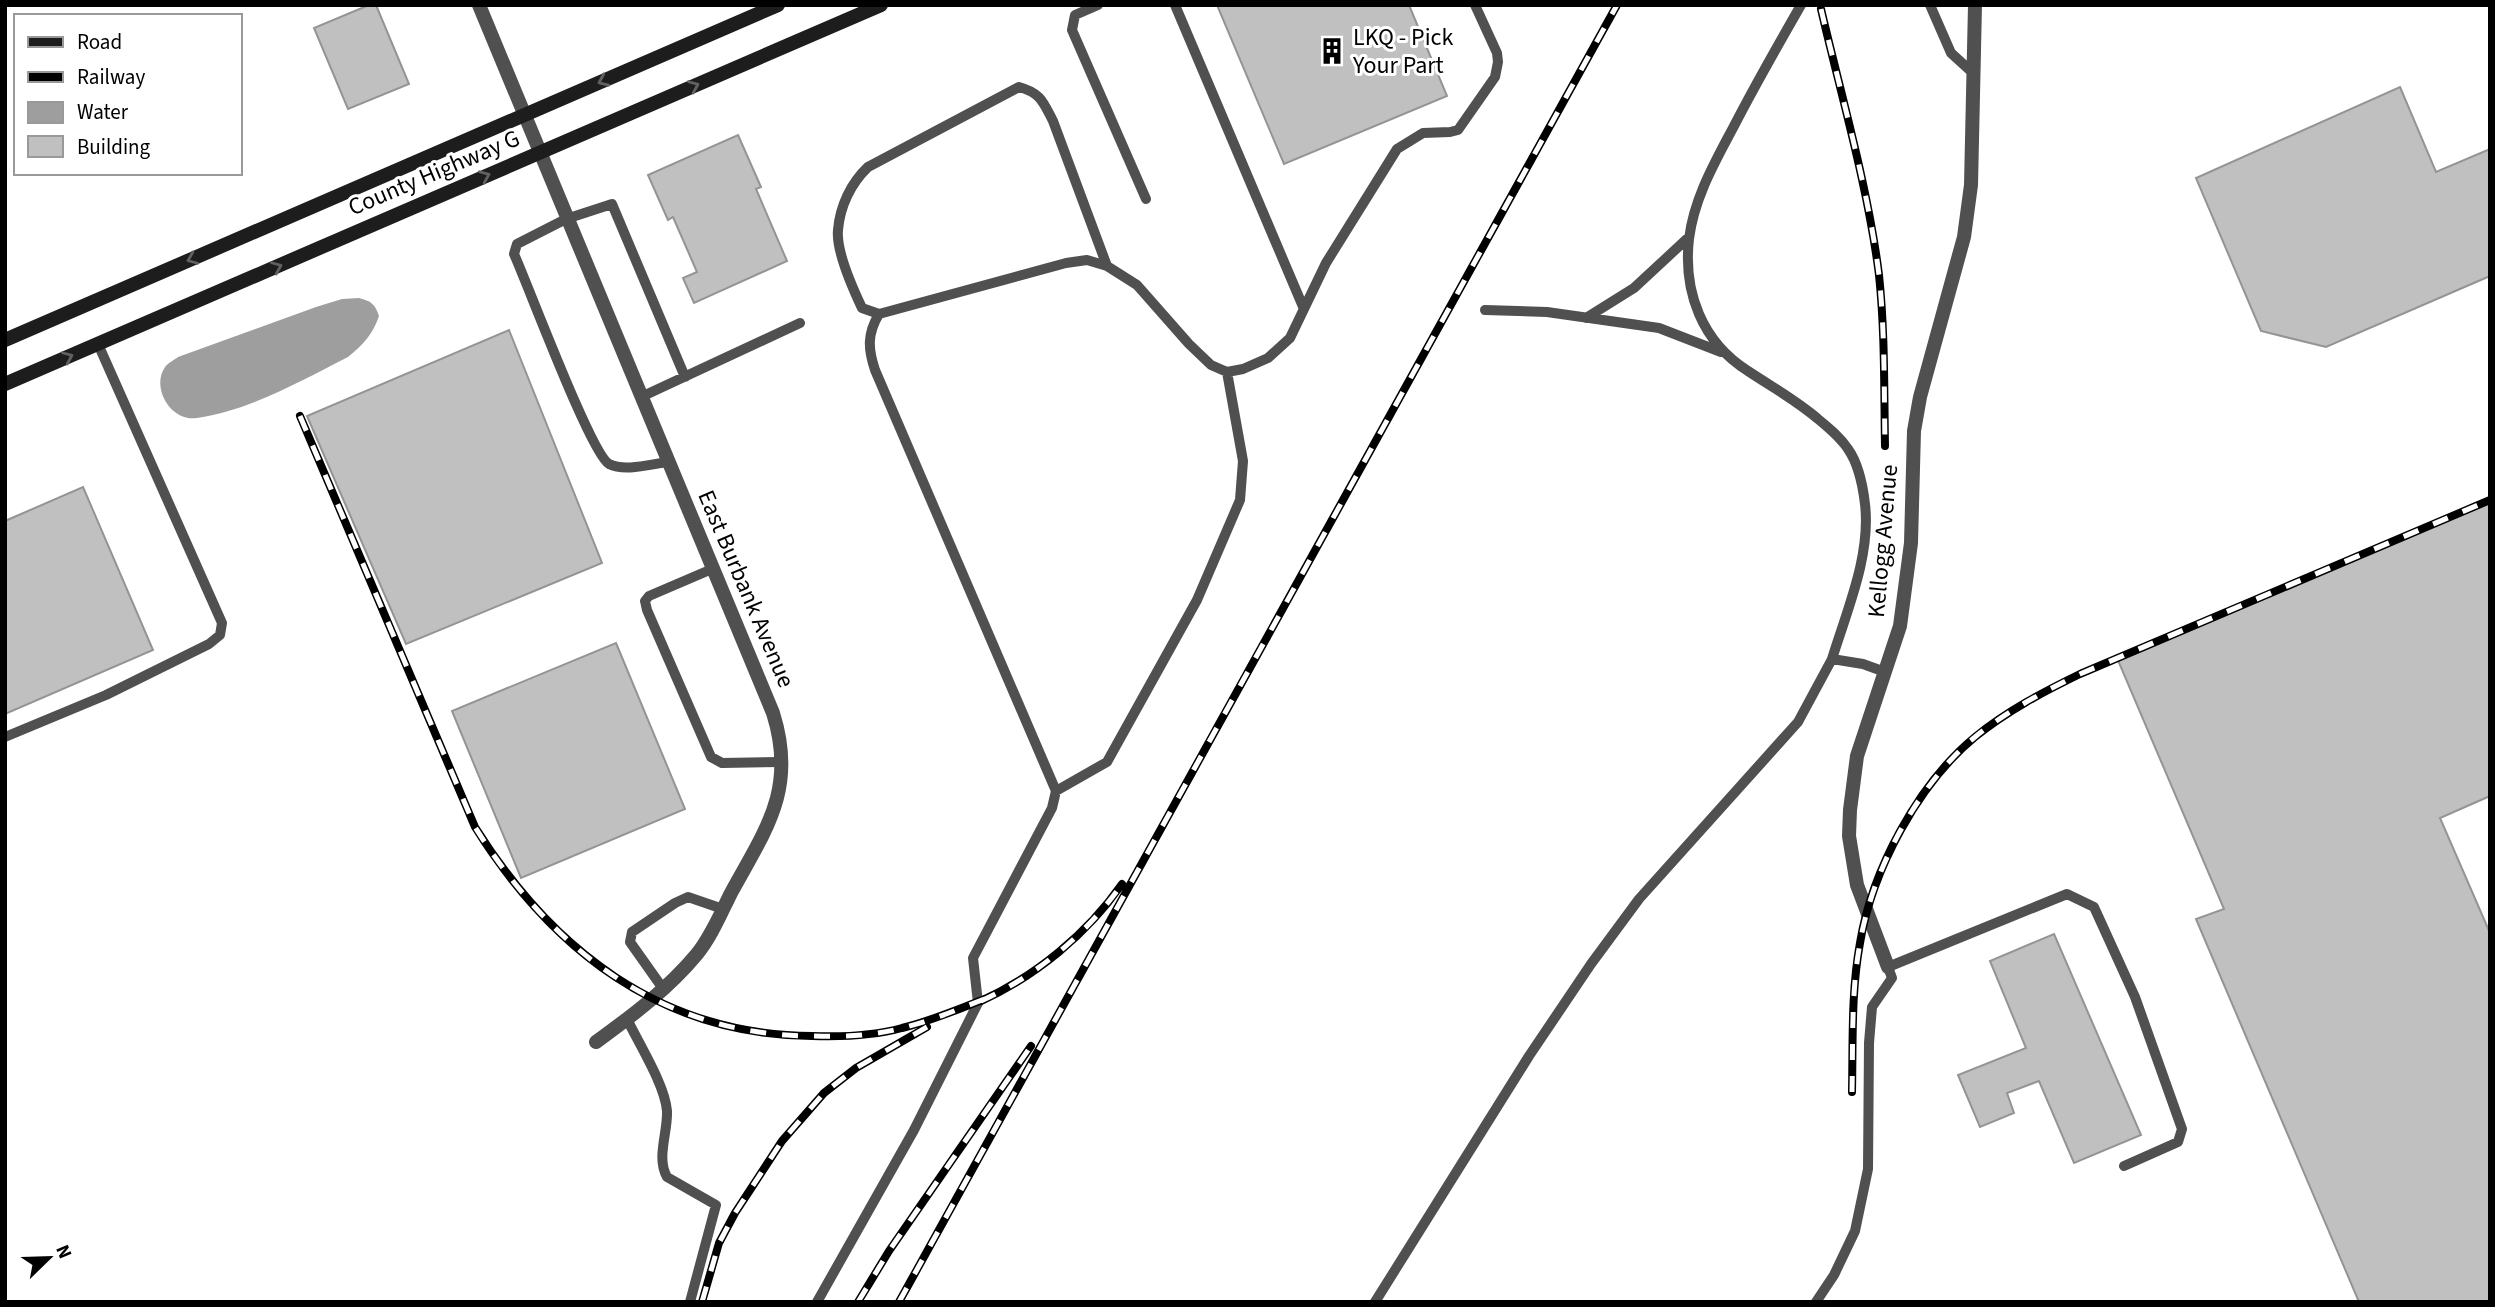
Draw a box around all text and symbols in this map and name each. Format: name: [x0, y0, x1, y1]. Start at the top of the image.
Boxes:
legend: [14, 14, 242, 175]
place label: LKQ - Pick Your Part: [1352, 20, 1454, 83]
text: Road: [77, 27, 122, 57]
building icon: LKQ - Pick Your Part: [1317, 36, 1347, 66]
text: Railway: [77, 62, 145, 92]
one-way arrow: [598, 73, 610, 87]
one-way arrow: [687, 80, 700, 94]
text: Water: [77, 97, 129, 127]
street label: County Highway G: [343, 121, 525, 225]
text: Building: [77, 132, 151, 162]
one-way arrow: [478, 170, 491, 184]
one-way arrow: [187, 251, 199, 265]
one-way arrow: [270, 261, 282, 275]
one-way arrow: [61, 351, 73, 365]
street label: Kellogg Avenue: [1859, 463, 1907, 619]
street label: East Burbank Avenue: [689, 485, 803, 693]
north arrow: [14, 1223, 84, 1293]
text: N: [48, 1241, 78, 1263]

